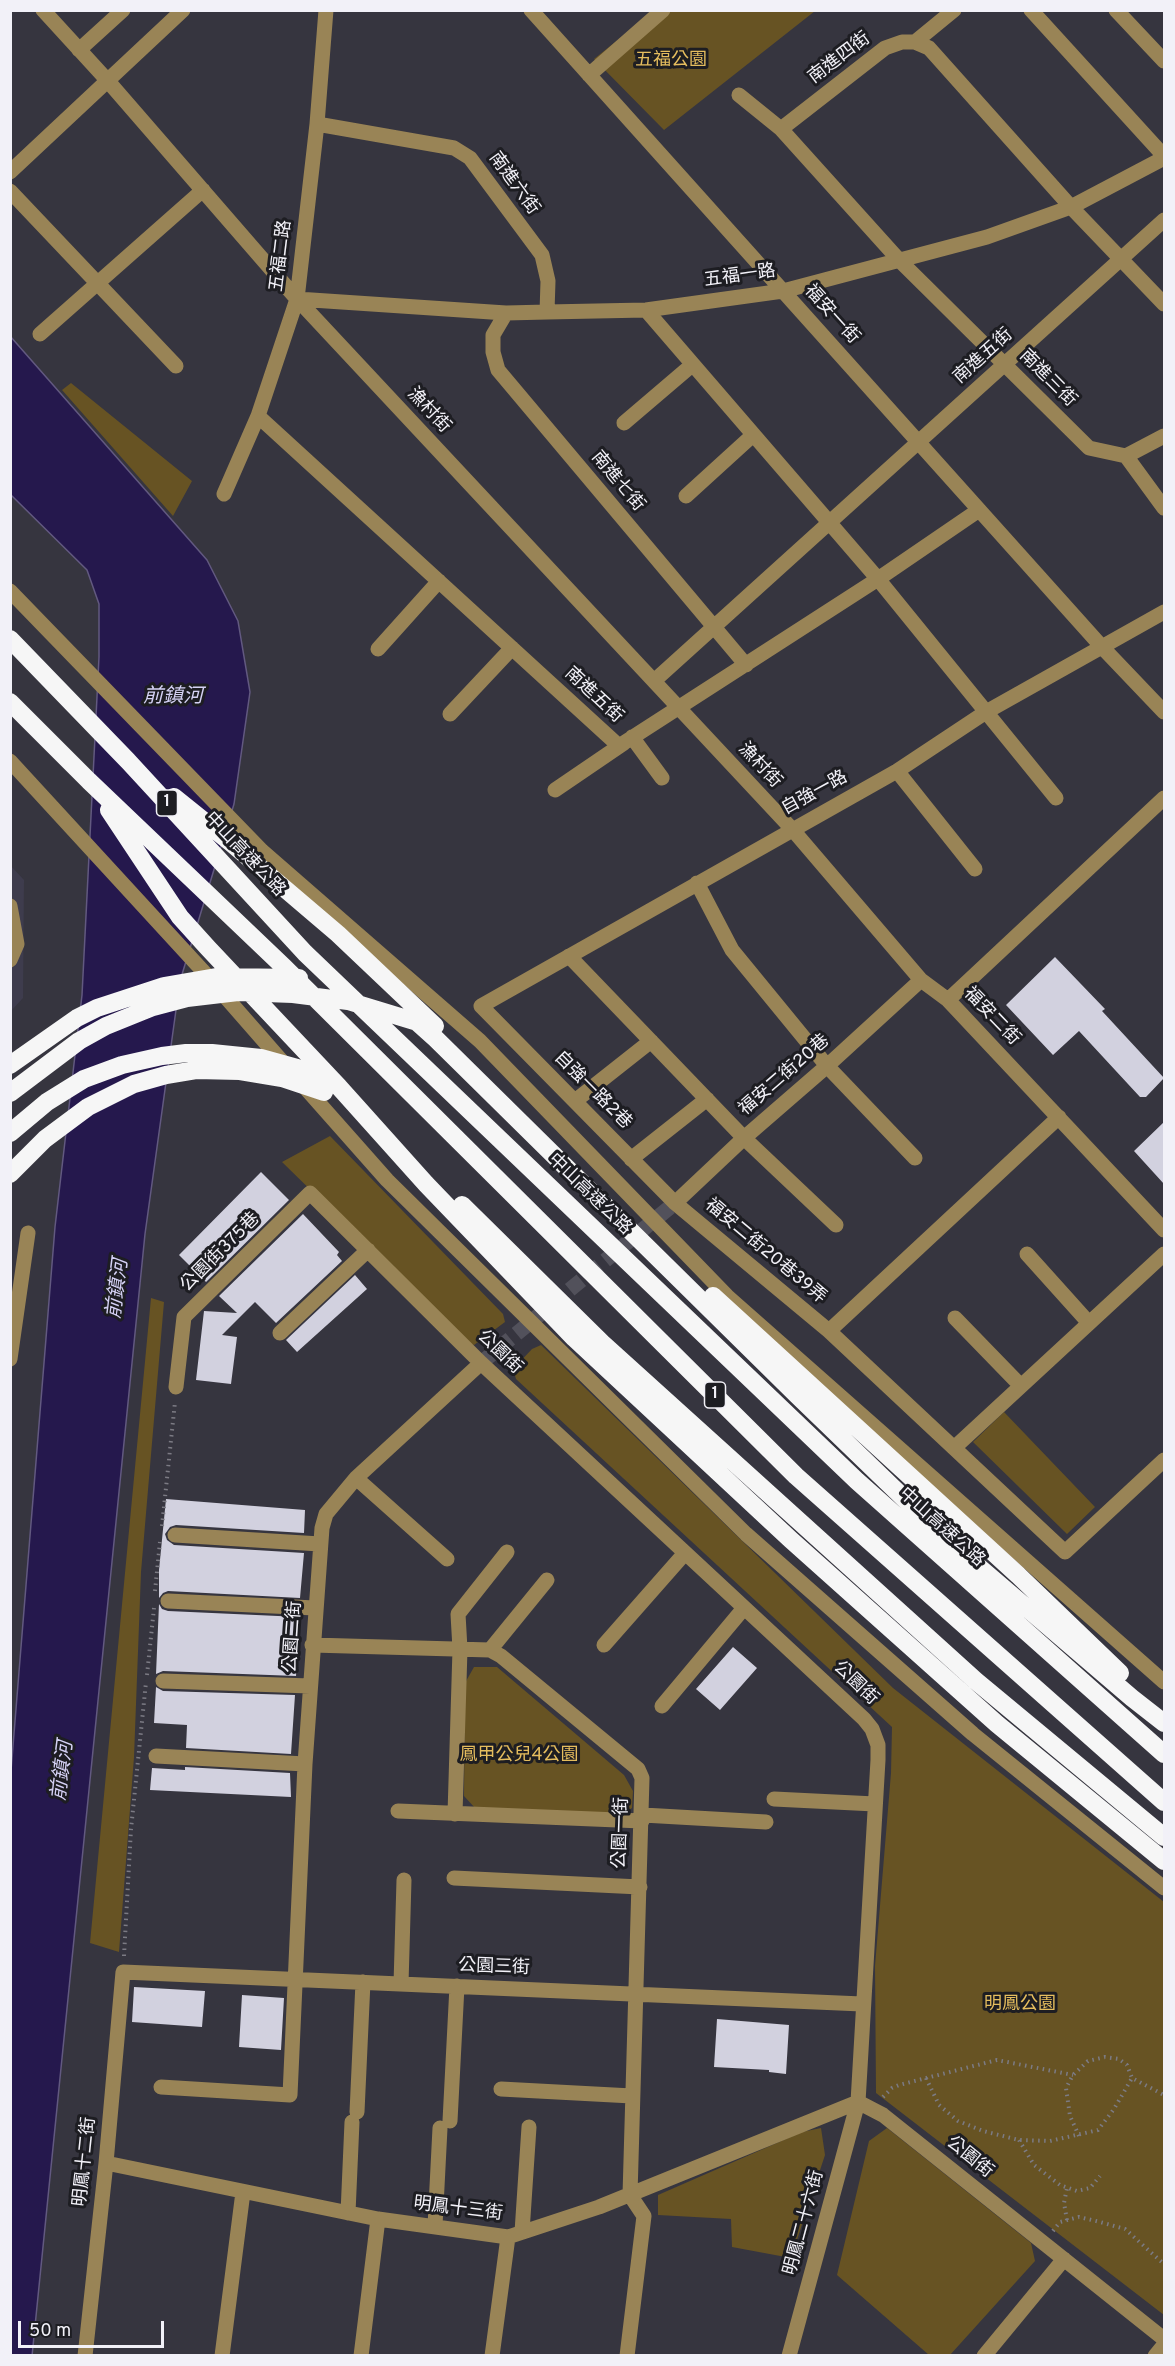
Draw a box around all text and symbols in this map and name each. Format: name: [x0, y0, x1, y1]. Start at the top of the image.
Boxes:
street label: 南進四街: [805, 29, 875, 89]
park label: 五福公園: [635, 50, 707, 72]
street label: 南進六街: [483, 149, 543, 219]
street label: 五福二路: [267, 219, 297, 293]
street label: 五福一路: [703, 261, 777, 293]
street label: 福安一街: [799, 281, 863, 349]
street label: 南進五街: [950, 325, 1018, 389]
street label: 南進三街: [1014, 346, 1080, 412]
street label: 漁村街: [402, 384, 454, 438]
street label: 南進七街: [586, 447, 648, 517]
street label: 南進五街: [559, 664, 627, 728]
water label: 前鎮河: [143, 686, 203, 710]
street label: 漁村街: [733, 739, 785, 793]
street label: 自強一路: [778, 767, 852, 821]
road number: 1: [156, 790, 178, 816]
street label: 中山高速公路: [199, 808, 289, 902]
street label: 福安二街: [958, 984, 1024, 1050]
street label: 福安二街20巷: [735, 1031, 835, 1121]
street label: 自強一路2巷: [549, 1048, 635, 1134]
street label: 中山高速公路: [543, 1150, 635, 1240]
street label: 福安二街20巷39弄: [700, 1195, 830, 1309]
street label: 公園街375巷: [177, 1209, 265, 1297]
water label: 前鎮河: [103, 1258, 135, 1320]
street label: 公園街: [472, 1326, 526, 1380]
road number: 1: [704, 1382, 726, 1408]
street label: 中山高速公路: [894, 1484, 988, 1572]
street label: 公園二街: [281, 1600, 307, 1674]
street label: 公園街: [828, 1657, 882, 1711]
water label: 前鎮河: [48, 1740, 80, 1802]
park label: 鳳甲公兒4公園: [459, 1745, 579, 1767]
street label: 公園一街: [610, 1797, 634, 1869]
street label: 公園三街: [458, 1956, 530, 1980]
park label: 明鳳公園: [984, 1994, 1056, 2016]
street label: 明鳳十二街: [71, 2116, 101, 2208]
street label: 公園街: [941, 2133, 997, 2183]
street label: 明鳳二十六街: [781, 2168, 829, 2278]
street label: 明鳳十三街: [412, 2194, 504, 2226]
scale bar: [21, 2309, 166, 2347]
text: 50 m: [29, 2320, 71, 2343]

